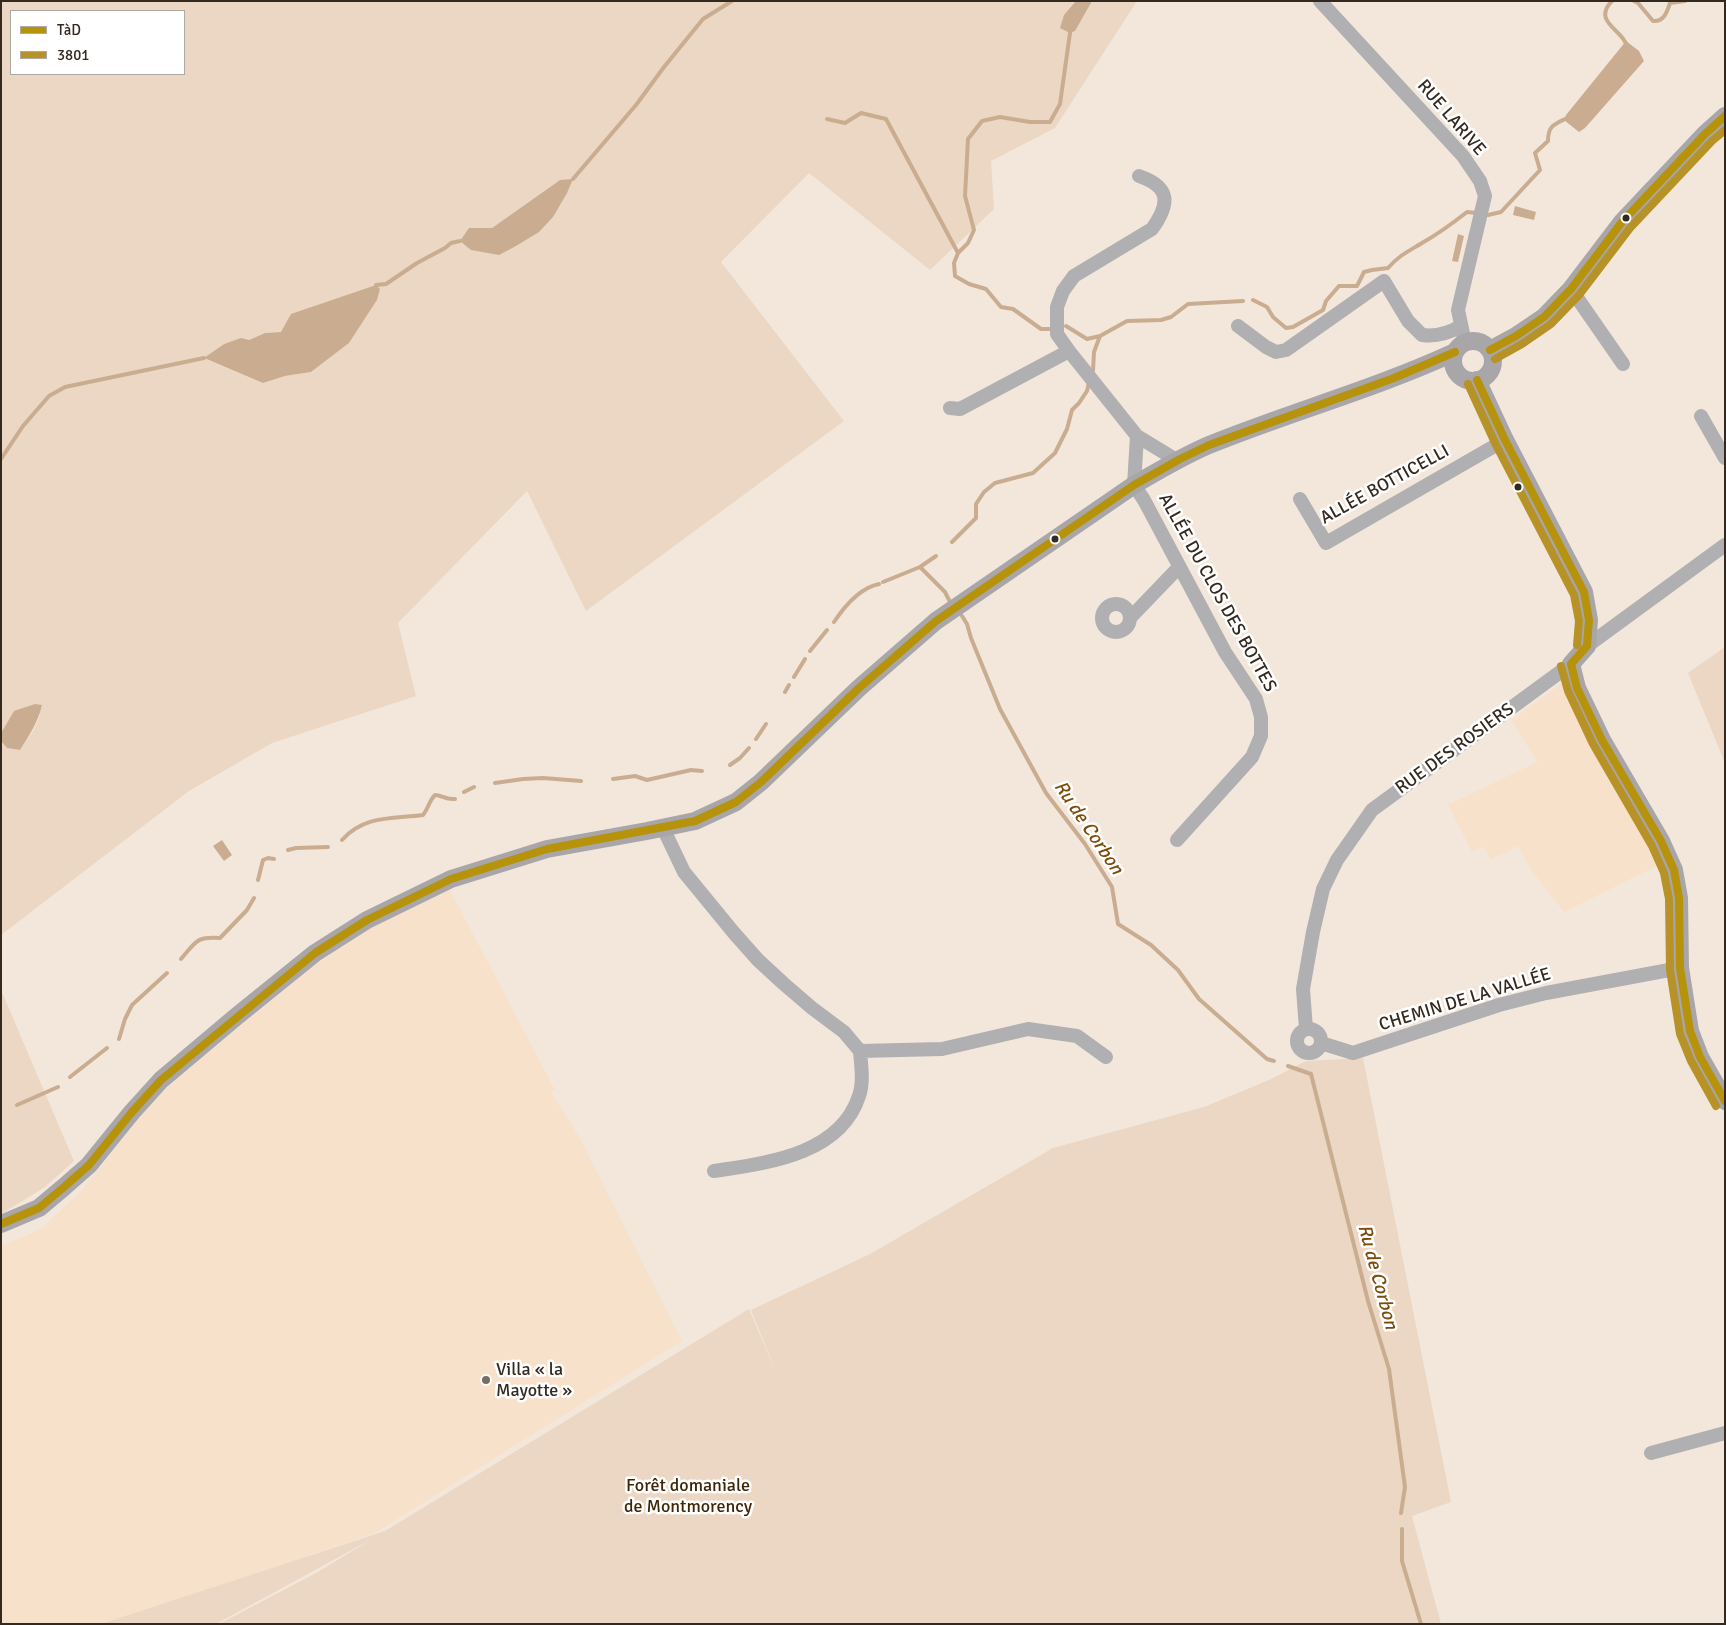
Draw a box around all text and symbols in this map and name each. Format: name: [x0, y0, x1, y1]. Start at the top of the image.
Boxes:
legend: [10, 10, 185, 75]
text: TàD: [57, 21, 81, 39]
text: 3801: [57, 46, 89, 64]
street label: RUE LARIVE: [1412, 76, 1490, 160]
unlabelled marker: [1621, 213, 1631, 223]
street label: ALLÉE BOTTICELLI: [1317, 441, 1453, 529]
unlabelled marker: [1513, 482, 1523, 492]
street label: ALLÉE DU CLOS DES BOTTES: [1153, 490, 1281, 696]
unlabelled marker: [1050, 534, 1060, 544]
street label: RUE DES ROSIERS: [1392, 699, 1518, 799]
water label: Ru de Corbon: [1048, 777, 1128, 879]
street label: CHEMIN DE LA VALLÉE: [1377, 964, 1553, 1036]
water label: Ru de Corbon: [1352, 1222, 1402, 1332]
place label: Villa « la Mayotte »: [496, 1359, 572, 1402]
marker: Villa « la Mayotte »: [480, 1374, 492, 1386]
park label: Forêt domaniale de Montmorency: [624, 1475, 752, 1518]

